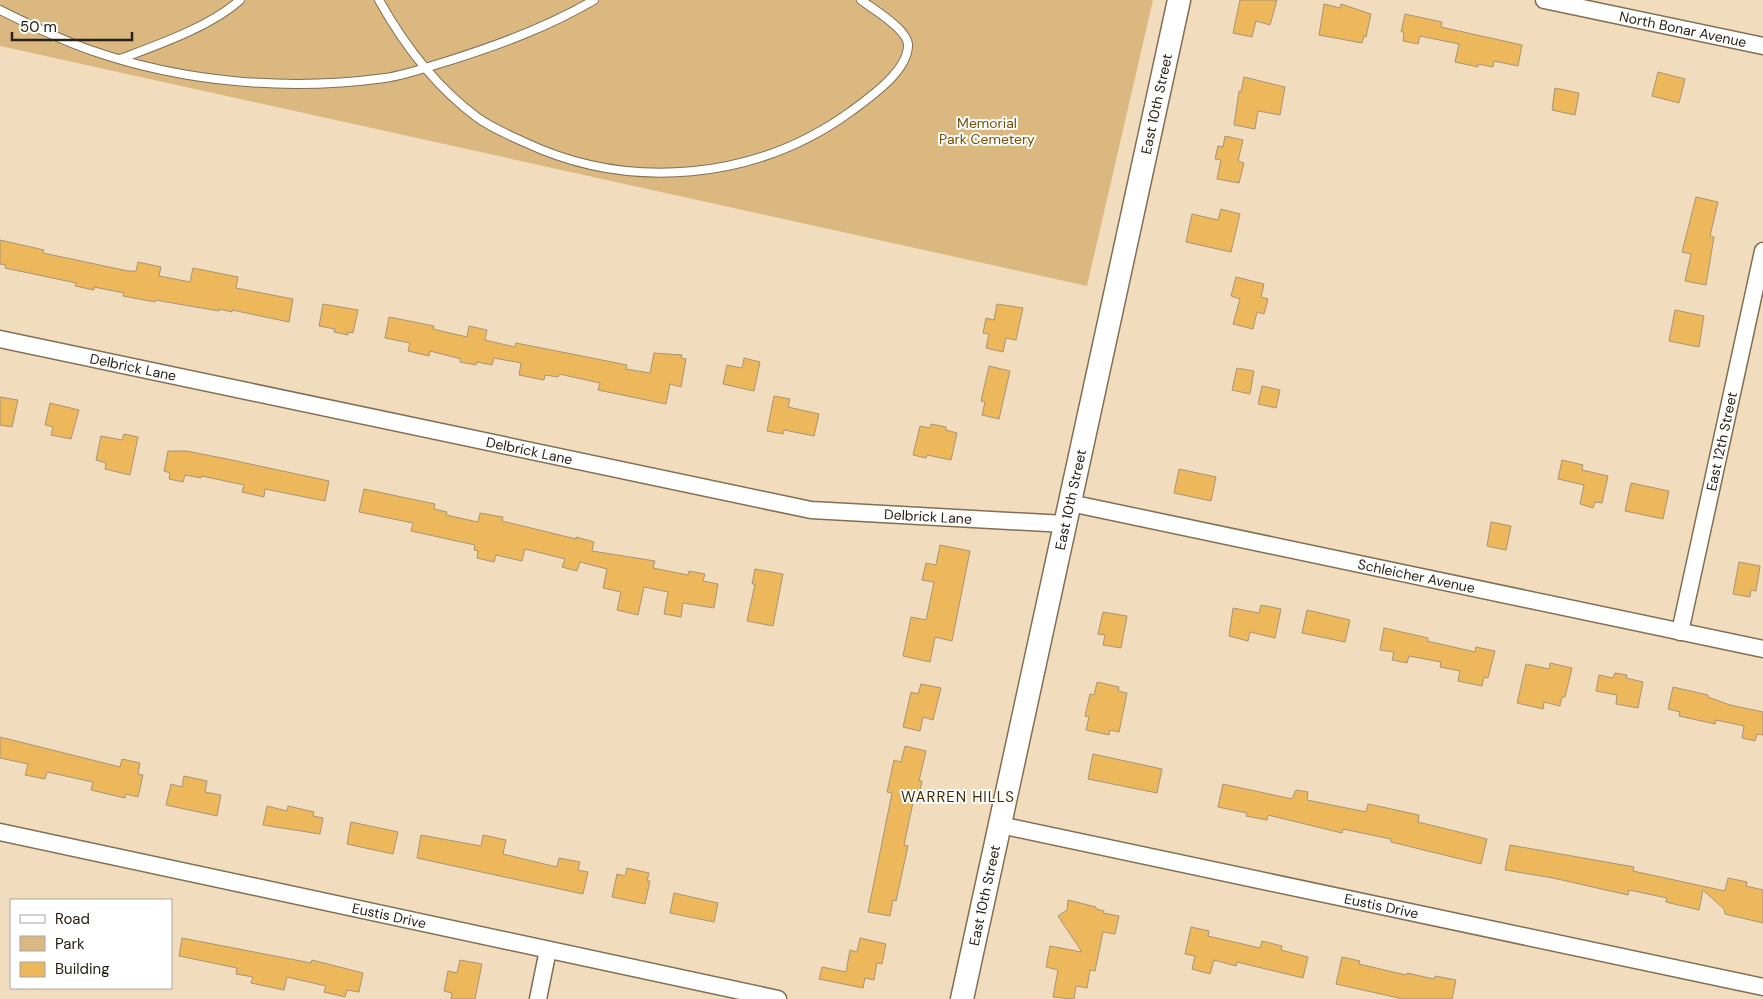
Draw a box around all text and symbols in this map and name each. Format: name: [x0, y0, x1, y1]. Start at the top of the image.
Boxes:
street label: North Bonar Avenue: [1618, 7, 1748, 51]
scale bar: [12, 10, 132, 42]
text: 50 m: [20, 17, 57, 37]
street label: East 10th Street: [1137, 52, 1176, 156]
park label: Memorial Park Cemetery: [939, 114, 1035, 148]
street label: Delbrick Lane: [88, 349, 178, 385]
street label: East 12th Street: [1702, 390, 1741, 493]
street label: Delbrick Lane: [485, 433, 574, 468]
street label: East 10th Street: [1051, 448, 1090, 552]
street label: Delbrick Lane: [884, 505, 972, 528]
street label: Schleicher Avenue: [1356, 555, 1477, 597]
district label: WARREN HILLS: [901, 787, 1015, 807]
street label: East 10th Street: [965, 843, 1004, 947]
street label: Eustis Drive: [1343, 889, 1420, 923]
legend: [10, 899, 172, 989]
street label: Eustis Drive: [350, 899, 428, 932]
text: Road: [55, 909, 90, 929]
text: Park: [55, 934, 85, 954]
text: Building: [55, 959, 110, 979]

